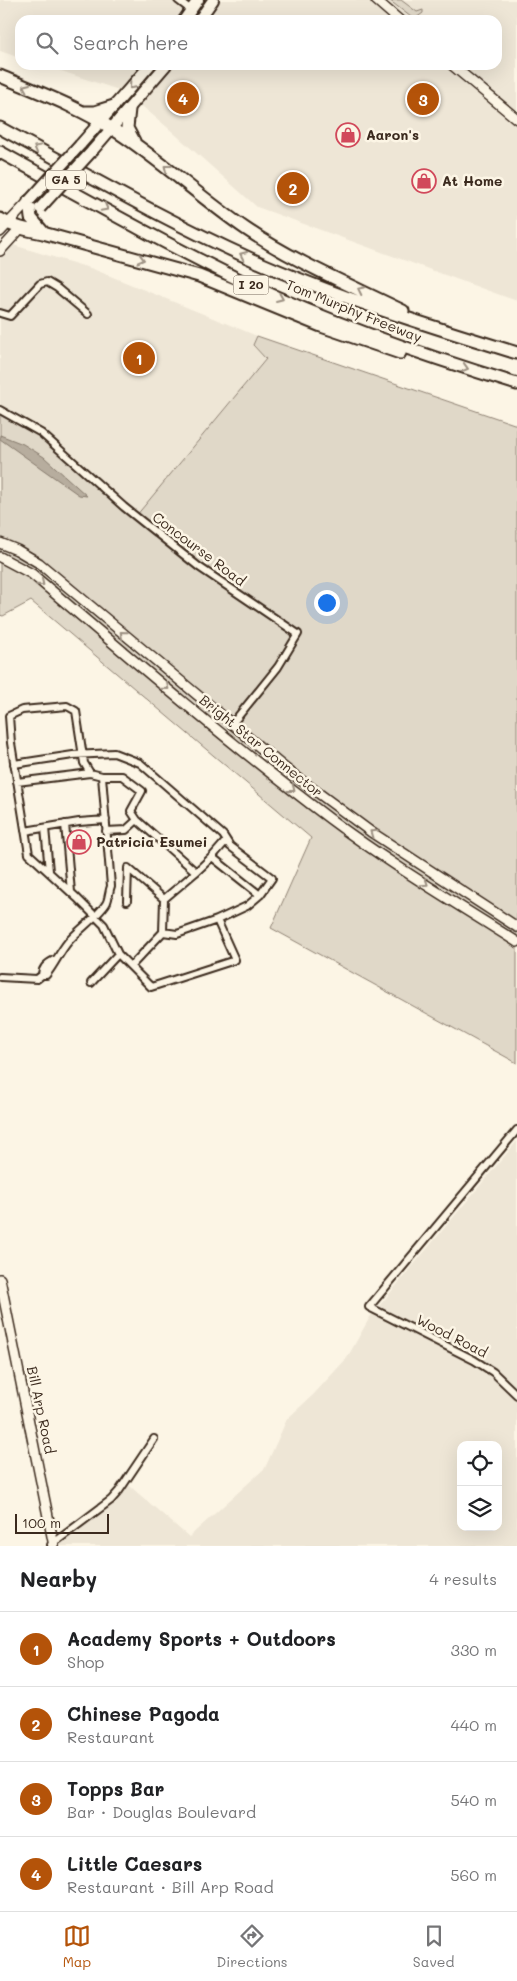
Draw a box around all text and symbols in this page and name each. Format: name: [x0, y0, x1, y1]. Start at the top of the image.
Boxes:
search box: [15, 15, 502, 70]
icon: search: [33, 29, 61, 57]
text: Search here: [73, 30, 189, 55]
pin: 4: [167, 79, 199, 117]
one-way arrow: [129, 80, 138, 89]
pin: 3: [407, 80, 439, 118]
one-way arrow: [22, 83, 31, 94]
shop icon: Aaron's: [335, 122, 361, 148]
place label: Aaron's: [366, 125, 419, 144]
one-way arrow: [33, 144, 42, 154]
one-way arrow: [164, 166, 173, 174]
shop icon: At Home: [411, 168, 437, 194]
pin: 2: [277, 169, 309, 207]
road number: GA 5: [46, 170, 86, 190]
place label: At Home: [442, 171, 502, 190]
one-way arrow: [99, 202, 108, 212]
one-way arrow: [239, 251, 248, 261]
one-way arrow: [136, 254, 144, 264]
street label: Tom Murphy Freeway: [283, 275, 425, 347]
road number: I 20: [234, 276, 268, 294]
one-way arrow: [357, 286, 366, 297]
one-way arrow: [275, 292, 284, 303]
pin: 1: [123, 339, 155, 377]
one-way arrow: [460, 363, 469, 373]
street label: Concourse Road: [149, 507, 250, 590]
one-way arrow: [36, 577, 45, 586]
your location: [314, 590, 340, 616]
one-way arrow: [120, 630, 129, 639]
one-way arrow: [160, 681, 169, 689]
street label: Bright Star Connector: [196, 690, 327, 801]
one-way arrow: [286, 784, 295, 792]
shop icon: Patricia Esumei: [66, 829, 92, 855]
one-way arrow: [370, 830, 379, 839]
place label: Patricia Esumei: [96, 832, 207, 851]
one-way arrow: [419, 877, 428, 886]
street label: Wood Road: [414, 1310, 491, 1362]
street label: Bill Arp Road: [23, 1364, 60, 1456]
map controls: [457, 1441, 502, 1531]
button: locate: [457, 1441, 502, 1486]
button: layers: [457, 1486, 502, 1531]
scale bar: [15, 1511, 109, 1534]
text: 100 m: [22, 1513, 61, 1532]
text: Nearby: [20, 1565, 97, 1592]
text: 4 results: [429, 1568, 497, 1589]
text: Academy Sports + Outdoors: [67, 1626, 336, 1651]
text: 1: [32, 1639, 40, 1660]
text: 330 m: [451, 1639, 497, 1660]
text: Shop: [67, 1651, 104, 1672]
text: Chinese Pagoda: [67, 1701, 220, 1726]
text: 2: [32, 1714, 40, 1735]
text: 440 m: [450, 1714, 497, 1735]
text: Restaurant: [67, 1726, 155, 1747]
text: Topps Bar: [67, 1776, 165, 1801]
text: 3: [31, 1789, 41, 1810]
text: 540 m: [451, 1789, 497, 1810]
text: Bar · Douglas Boulevard: [67, 1801, 256, 1822]
text: Little Caesars: [67, 1851, 202, 1876]
text: 4: [31, 1864, 41, 1885]
text: 560 m: [450, 1864, 497, 1885]
text: Restaurant · Bill Arp Road: [67, 1876, 274, 1897]
tab: Map: [63, 1922, 91, 1971]
tab: Directions: [216, 1922, 288, 1971]
tab: Saved: [413, 1922, 454, 1971]

